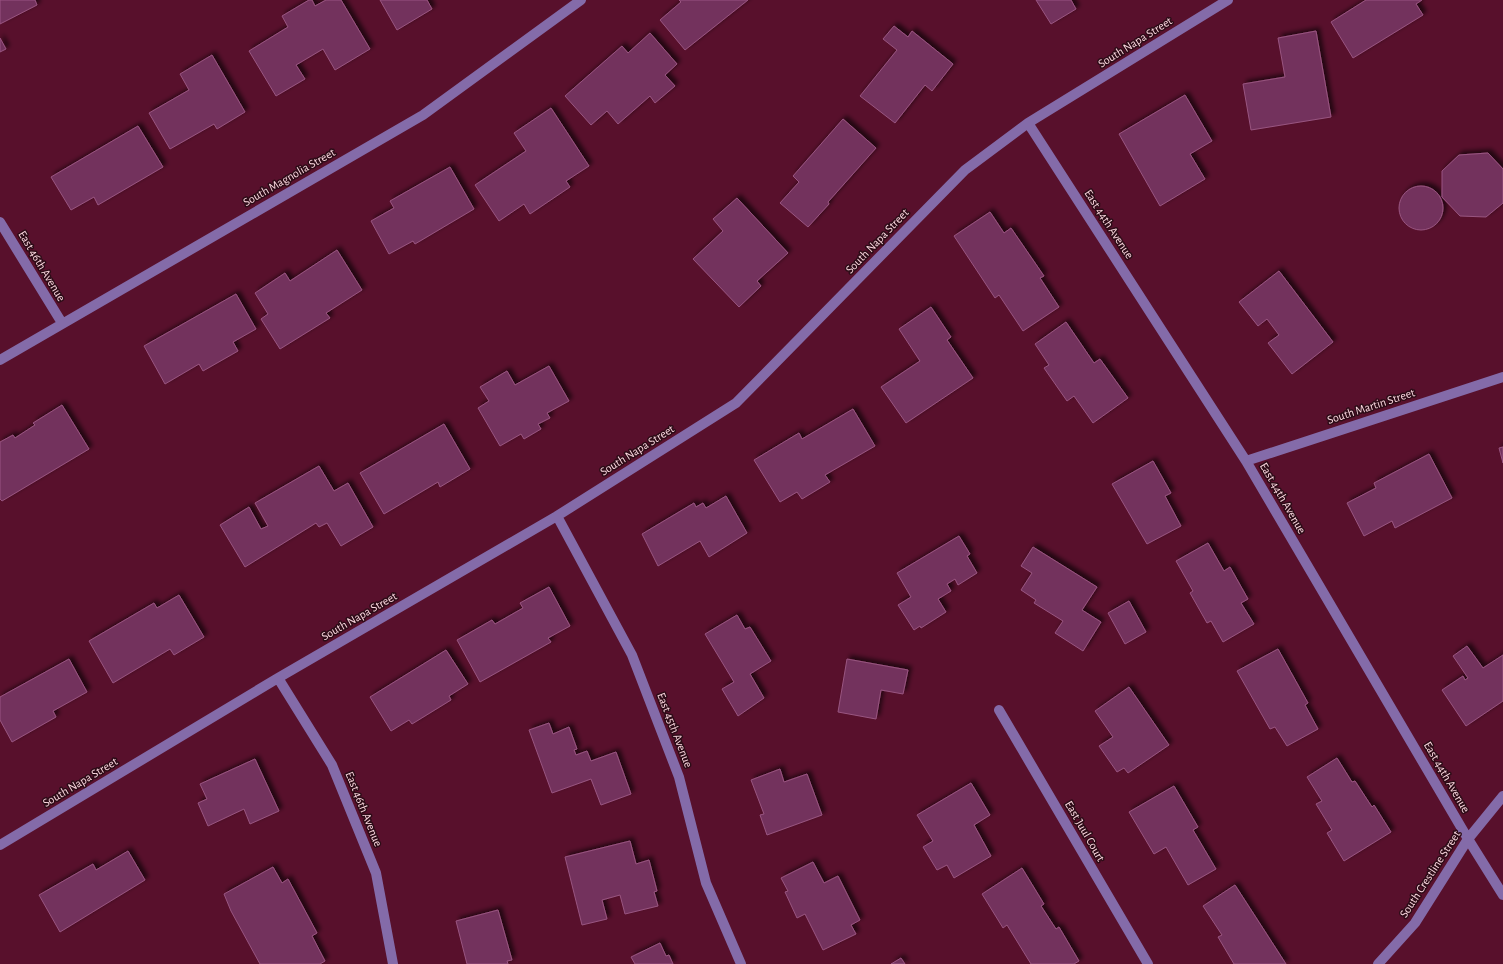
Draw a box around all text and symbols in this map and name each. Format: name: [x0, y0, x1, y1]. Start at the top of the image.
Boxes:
street label: South Napa Street: [1096, 14, 1174, 70]
street label: South Magnolia Street: [241, 146, 337, 208]
street label: East 44th Avenue: [1082, 187, 1136, 261]
street label: South Napa Street: [843, 206, 911, 276]
street label: East 46th Avenue: [16, 229, 68, 303]
street label: South Martin Street: [1326, 386, 1416, 426]
street label: South Napa Street: [598, 422, 676, 478]
street label: East 44th Avenue: [1258, 460, 1308, 536]
street label: South Napa Street: [319, 590, 399, 642]
street label: East 45th Avenue: [655, 691, 695, 769]
street label: East 44th Avenue: [1422, 739, 1472, 815]
street label: South Napa Street: [41, 755, 120, 809]
street label: East 46th Avenue: [343, 770, 385, 848]
street label: East Juul Court: [1063, 799, 1107, 863]
street label: South Crestline Street: [1397, 828, 1463, 920]

